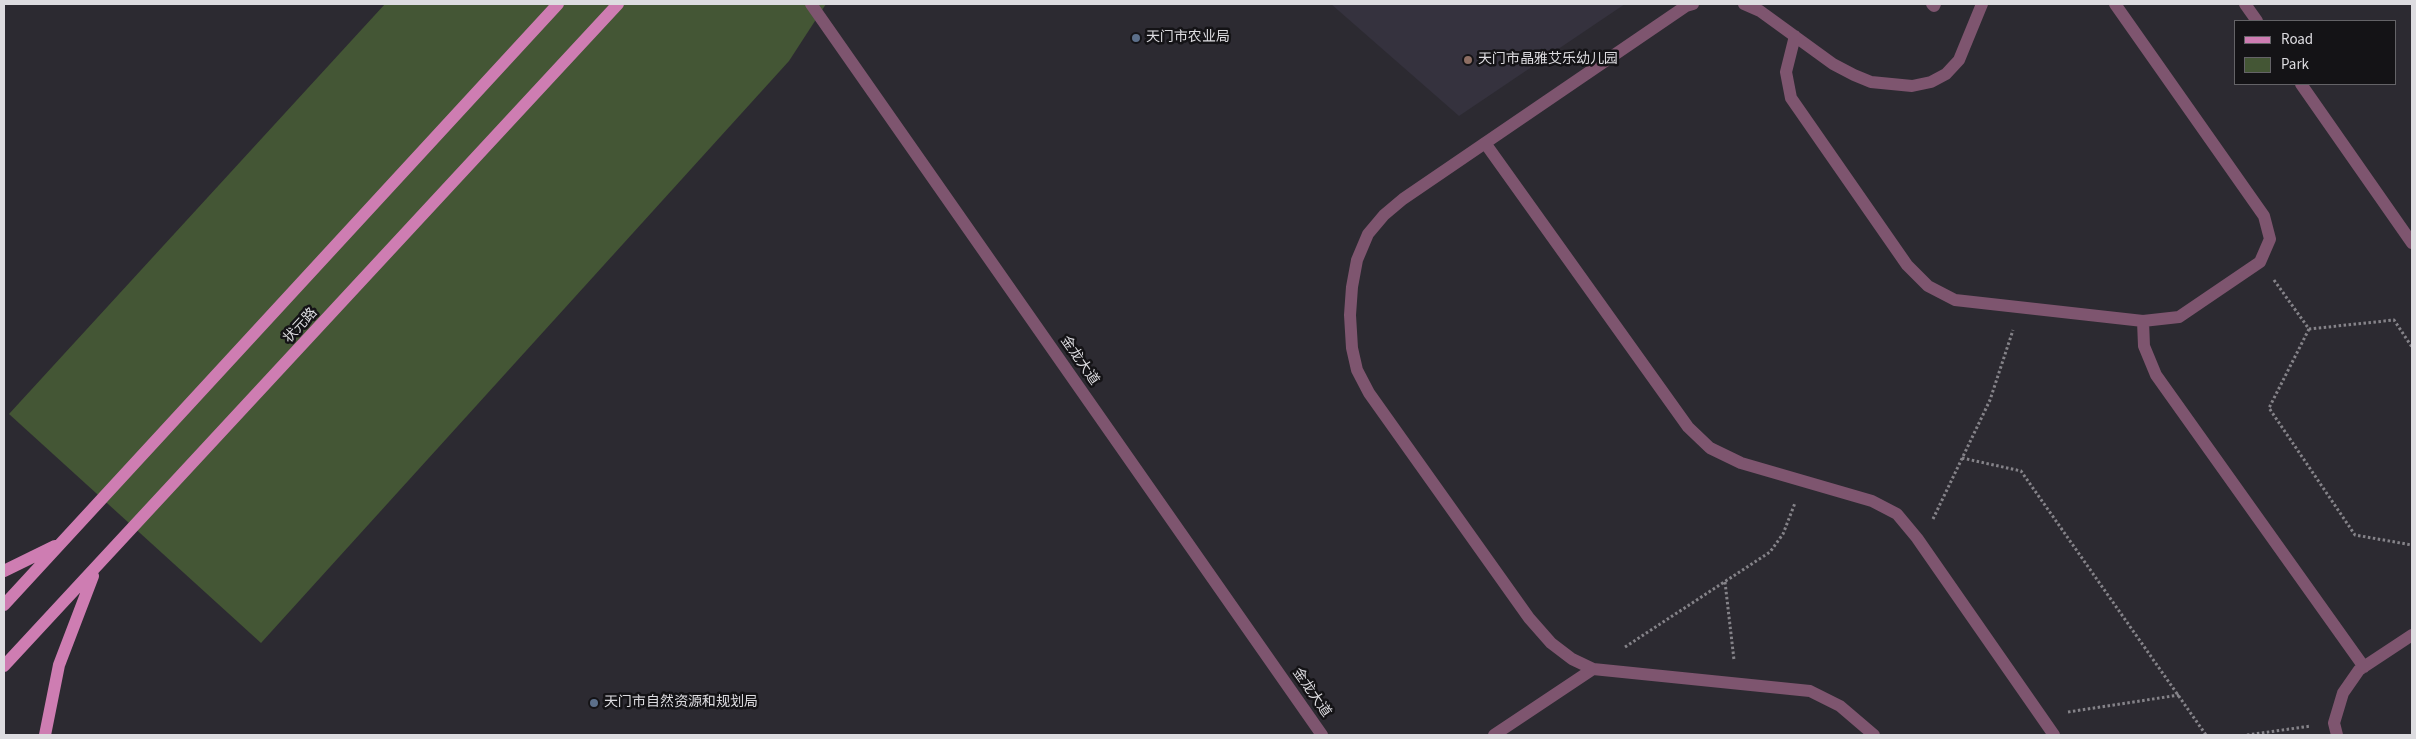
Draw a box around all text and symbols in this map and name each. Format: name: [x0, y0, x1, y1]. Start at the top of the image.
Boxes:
legend: [2234, 20, 2396, 85]
text: Road: [2281, 29, 2313, 50]
place label: 天门市农业局: [1146, 30, 1230, 46]
marker: 天门市农业局: [1130, 32, 1142, 44]
place label: 天门市晶雅艾乐幼儿园: [1478, 52, 1618, 68]
marker: 天门市晶雅艾乐幼儿园: [1462, 54, 1474, 66]
text: Park: [2281, 54, 2309, 75]
street label: 状元路: [281, 305, 321, 347]
street label: 金龙大道: [1056, 333, 1102, 389]
street label: 金龙大道: [1288, 665, 1334, 721]
place label: 天门市自然资源和规划局: [604, 695, 758, 711]
marker: 天门市自然资源和规划局: [588, 697, 600, 709]

